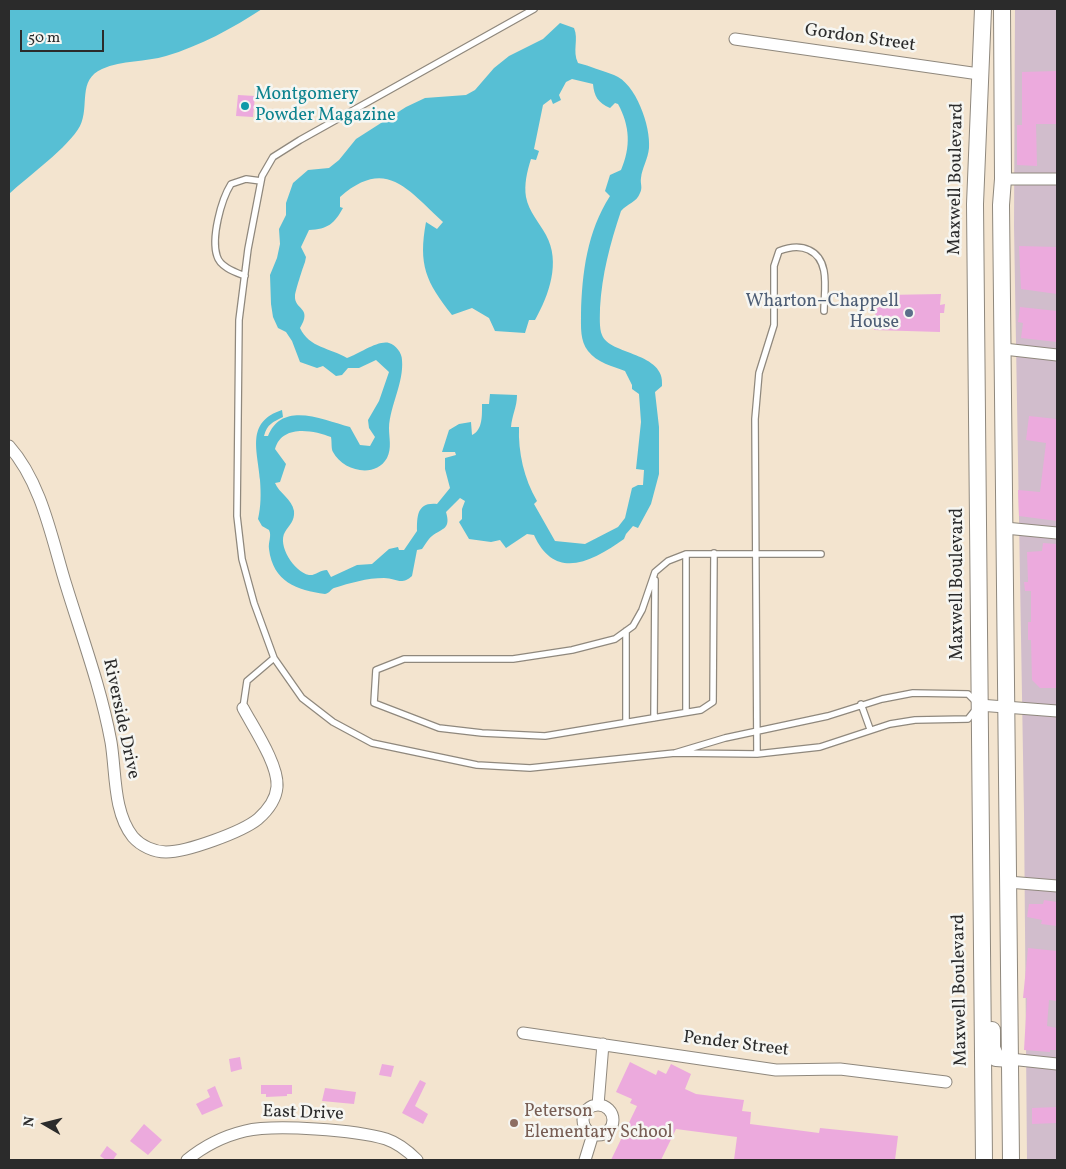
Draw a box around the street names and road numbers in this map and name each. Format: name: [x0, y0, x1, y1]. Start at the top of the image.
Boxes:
street label: Gordon Street: [803, 21, 917, 57]
street label: Maxwell Boulevard: [945, 103, 969, 255]
street label: Maxwell Boulevard: [948, 508, 970, 660]
street label: Riverside Drive: [97, 657, 143, 781]
street label: Maxwell Boulevard: [949, 914, 973, 1066]
street label: Pender Street: [682, 1028, 790, 1062]
street label: East Drive: [262, 1102, 344, 1126]

